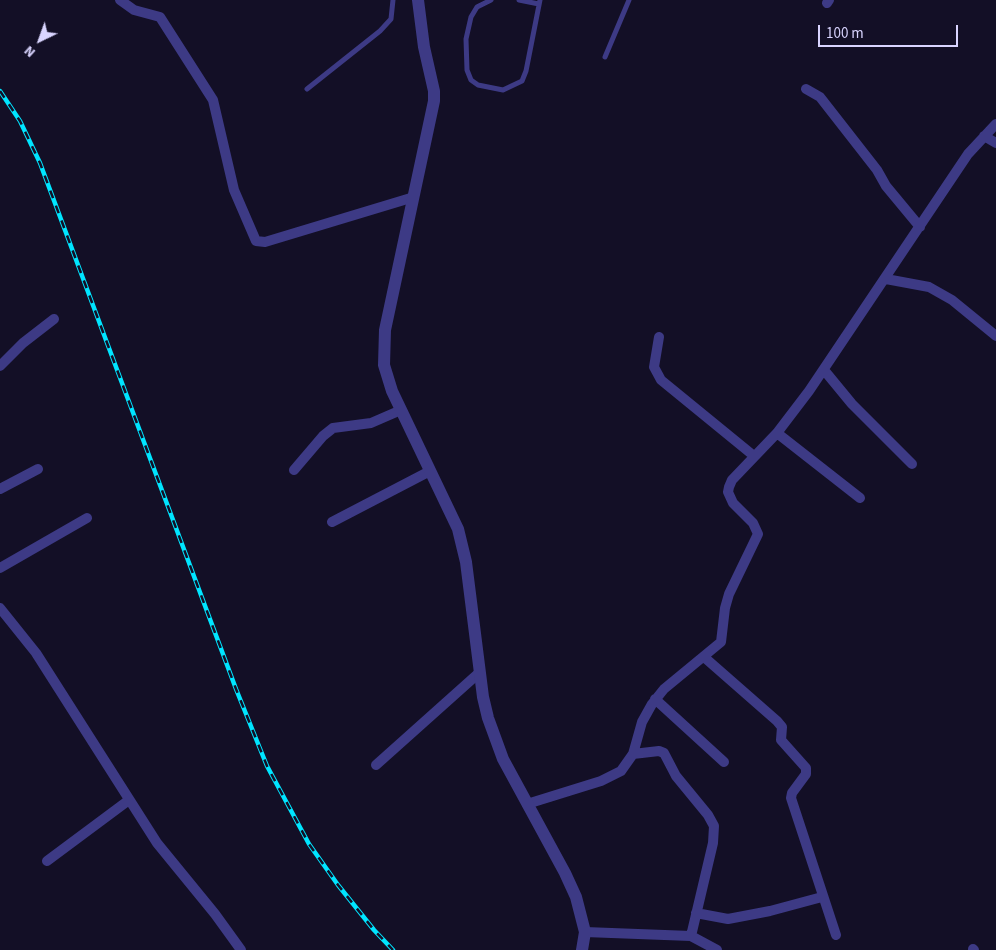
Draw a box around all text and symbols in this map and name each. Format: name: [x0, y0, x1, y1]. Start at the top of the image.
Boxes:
north arrow: [15, 15, 65, 65]
scale bar: [821, 15, 961, 47]
text: 100 m: [826, 23, 864, 44]
text: N: [20, 41, 40, 62]

